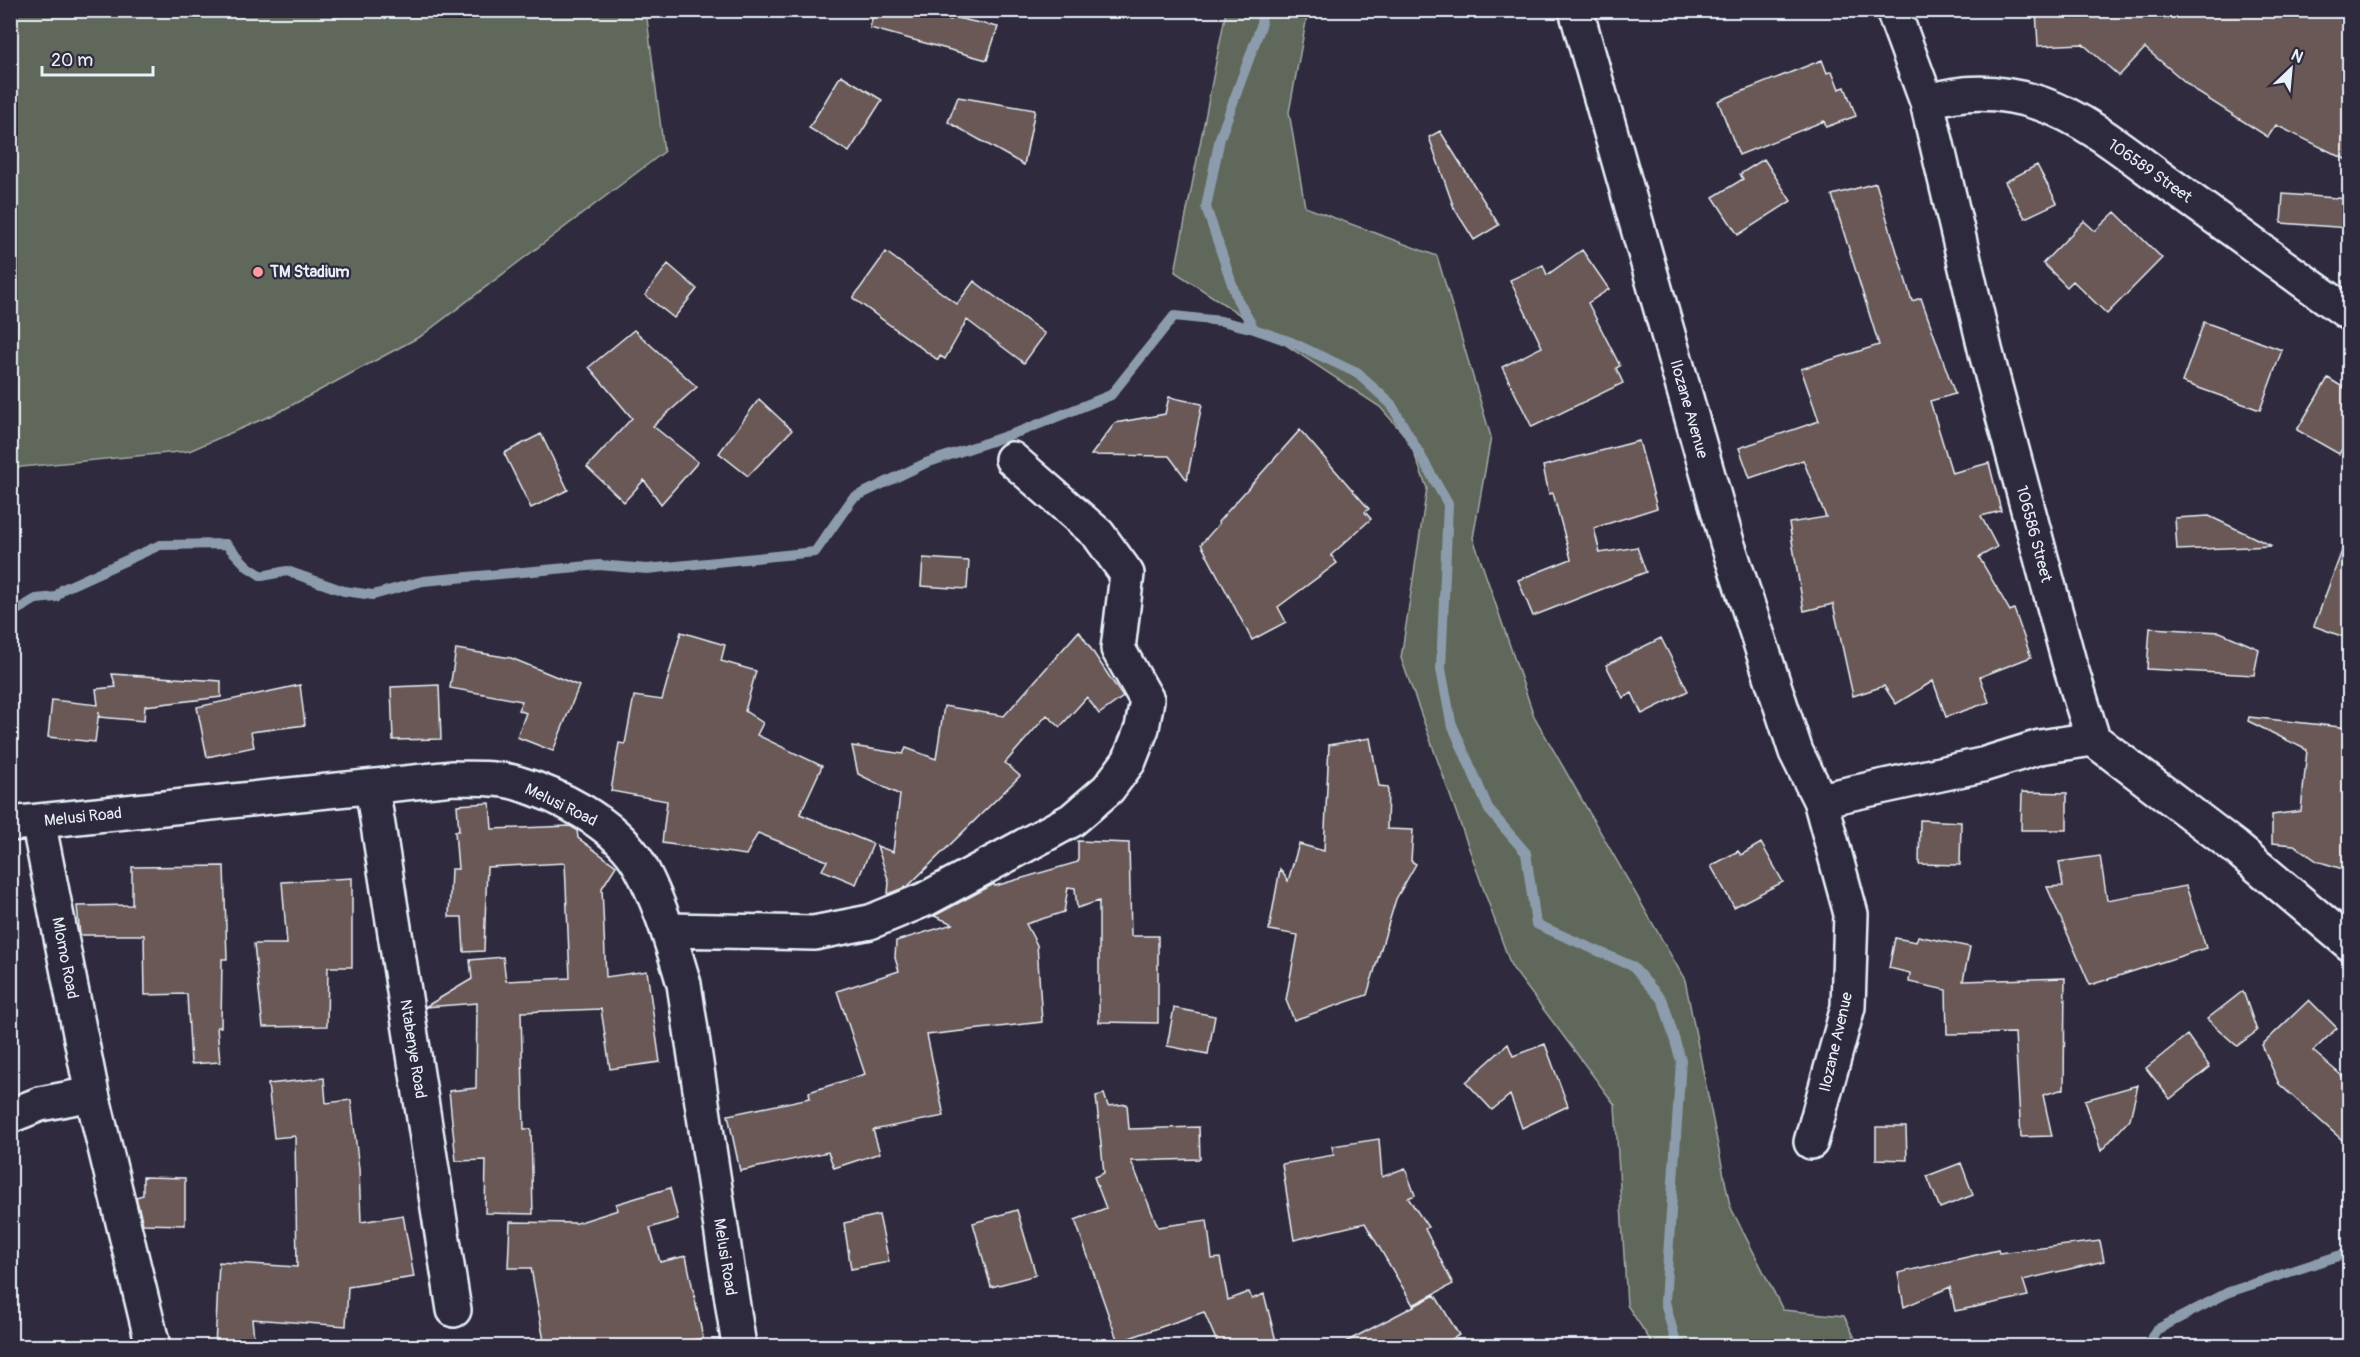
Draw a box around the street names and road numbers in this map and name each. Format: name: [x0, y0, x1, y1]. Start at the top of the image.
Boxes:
street label: 106589 Street: [2104, 135, 2196, 208]
street label: Ilozane Avenue: [1665, 357, 1713, 461]
street label: 106586 Street: [2011, 483, 2057, 585]
street label: Melusi Road: [522, 779, 600, 831]
street label: Melusi Road: [43, 803, 123, 831]
street label: Mlomo Road: [47, 915, 83, 1001]
street label: Ilozane Avenue: [1815, 990, 1857, 1094]
street label: Ntabenye Road: [395, 998, 431, 1100]
street label: Melusi Road: [709, 1217, 741, 1297]

